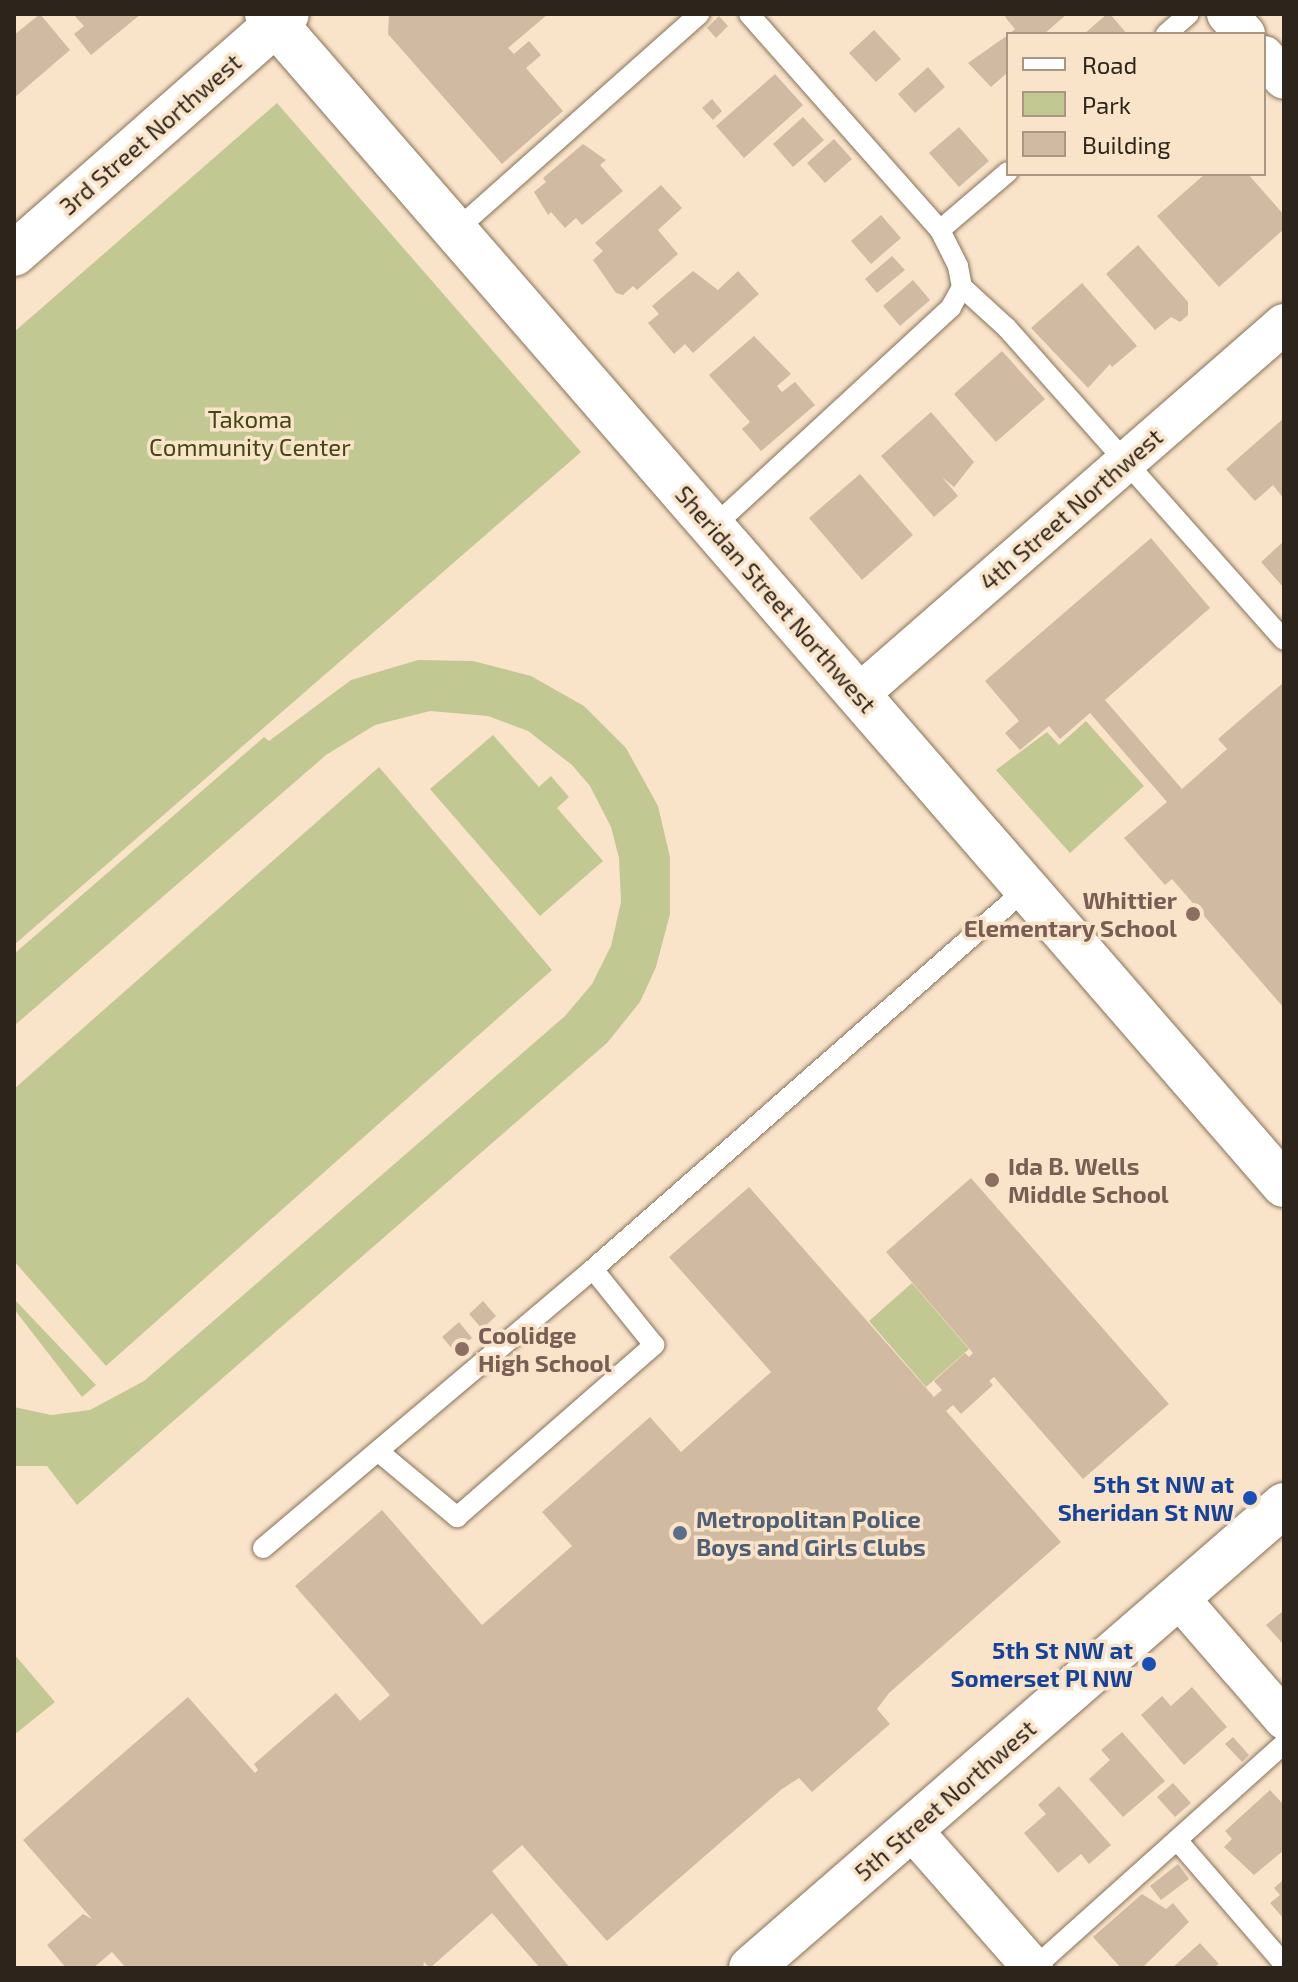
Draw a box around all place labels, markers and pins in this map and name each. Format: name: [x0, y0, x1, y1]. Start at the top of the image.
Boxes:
place label: Whittier Elementary School: [963, 886, 1177, 942]
marker: Whittier Elementary School: [1184, 905, 1202, 923]
place label: Ida B. Wells Middle School: [1008, 1152, 1169, 1208]
marker: Ida B. Wells Middle School: [983, 1171, 1001, 1189]
place label: Coolidge High School: [478, 1321, 612, 1377]
marker: Coolidge High School: [453, 1340, 471, 1358]
place label: 5th St NW at Sheridan St NW: [1058, 1470, 1234, 1526]
marker: 5th St NW at Sheridan St NW: [1241, 1489, 1259, 1507]
place label: Metropolitan Police Boys and Girls Clubs: [696, 1505, 926, 1561]
marker: Metropolitan Police Boys and Girls Clubs: [671, 1524, 689, 1542]
place label: 5th St NW at Somerset Pl NW: [950, 1636, 1133, 1692]
marker: 5th St NW at Somerset Pl NW: [1140, 1655, 1158, 1673]

